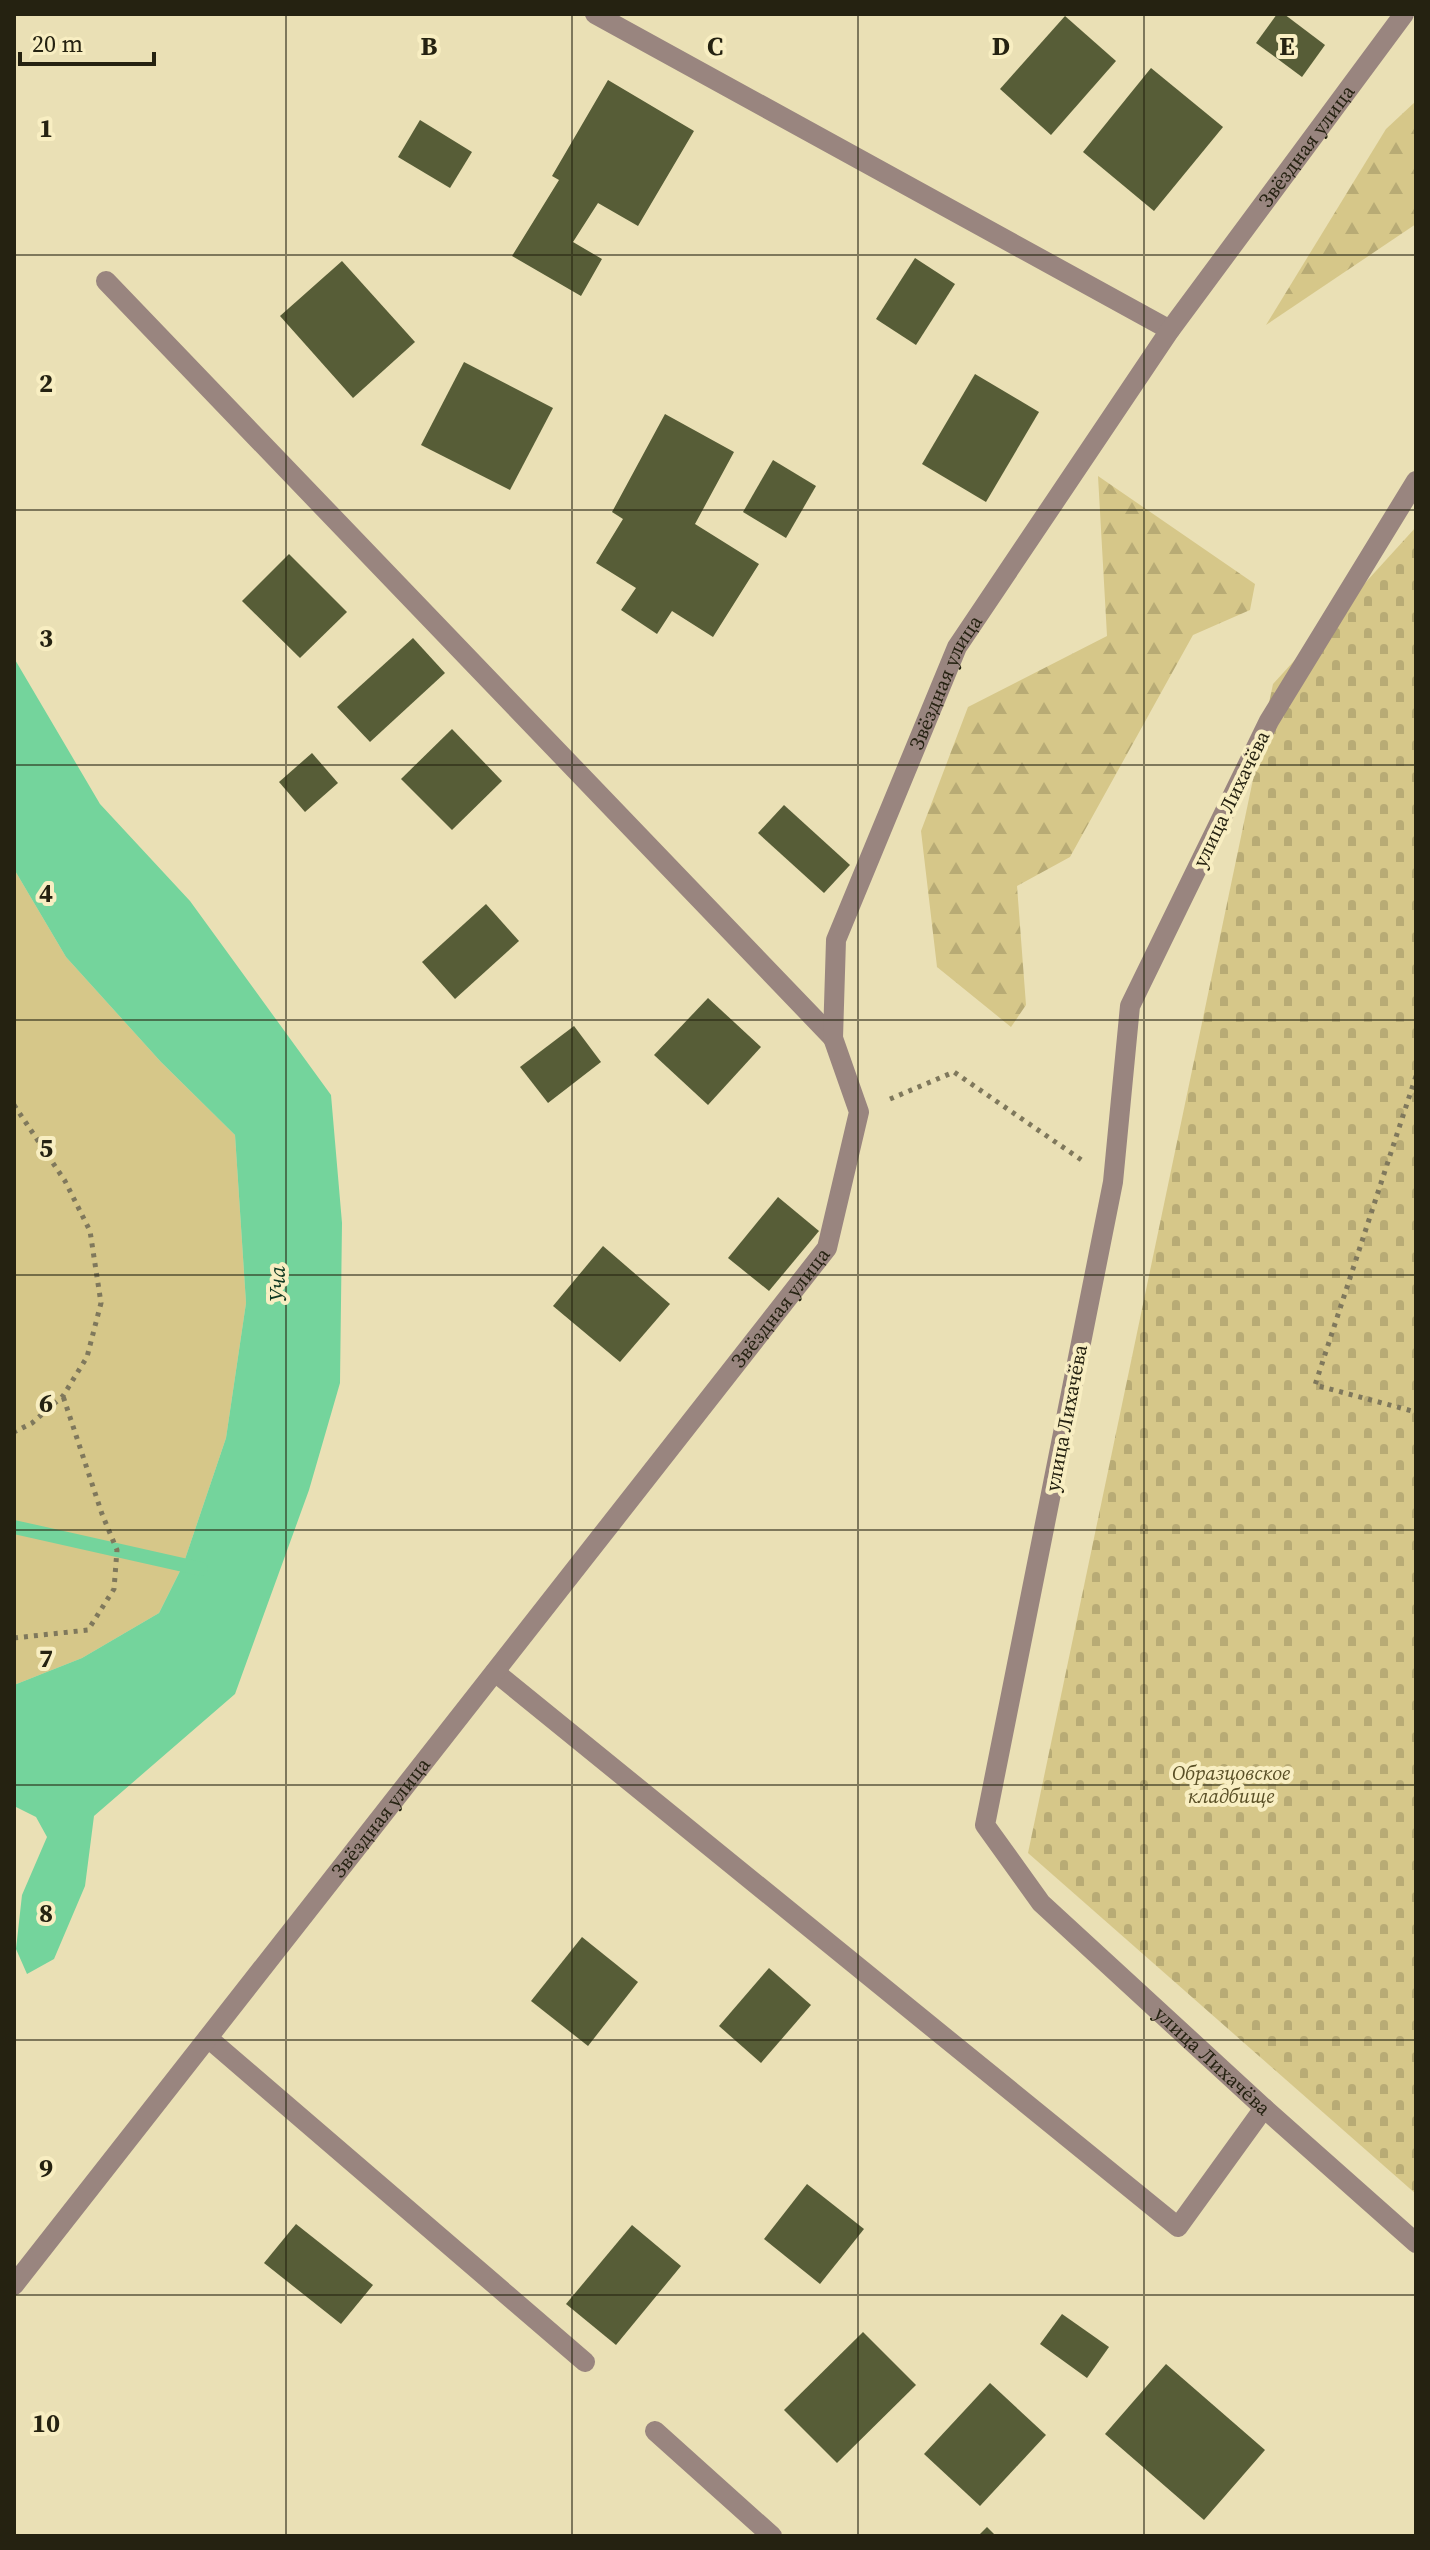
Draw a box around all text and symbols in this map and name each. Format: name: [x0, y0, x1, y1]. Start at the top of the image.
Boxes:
scale bar: [20, 16, 154, 66]
text: 20 m: [32, 27, 83, 60]
text: B: [421, 28, 438, 64]
text: C: [707, 28, 723, 64]
text: D: [992, 28, 1010, 64]
text: E: [1279, 28, 1295, 64]
street label: Звёздная улица: [1252, 78, 1362, 213]
text: 1: [39, 110, 53, 146]
text: 2: [39, 365, 53, 401]
street label: Звёздная улица: [902, 609, 989, 754]
text: 3: [39, 620, 53, 656]
street label: улица Лихачёва: [1186, 725, 1277, 872]
text: 4: [39, 875, 53, 911]
text: 5: [39, 1130, 53, 1166]
street label: Звёздная улица: [724, 1241, 837, 1374]
water label: Уча: [262, 1266, 292, 1302]
street label: улица Лихачёва: [1038, 1341, 1094, 1494]
text: 6: [39, 1385, 53, 1421]
text: 7: [39, 1640, 53, 1676]
street label: Звёздная улица: [324, 1751, 437, 1884]
park label: Образцовское кладбище: [1172, 1759, 1290, 1810]
text: 8: [39, 1895, 53, 1931]
street label: улица Лихачёва: [1148, 2000, 1278, 2122]
text: 9: [39, 2150, 53, 2186]
text: 10: [32, 2405, 60, 2441]

